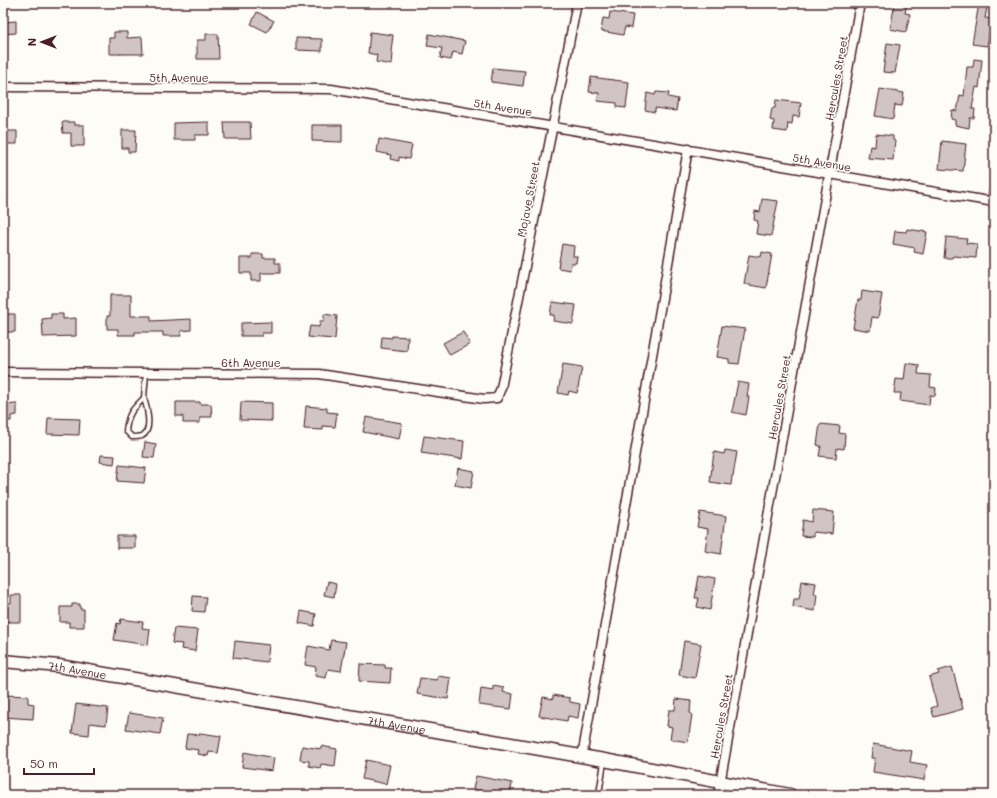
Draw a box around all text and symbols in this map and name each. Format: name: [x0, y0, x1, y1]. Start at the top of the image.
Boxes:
north arrow: [22, 22, 62, 62]
street label: Hercules Street: [821, 34, 851, 122]
text: N: [24, 38, 39, 46]
street label: 5th Avenue: [149, 70, 209, 85]
street label: 5th Avenue: [473, 95, 534, 119]
street label: 5th Avenue: [792, 149, 853, 175]
street label: Mojave Street: [513, 160, 543, 238]
street label: Hercules Street: [764, 353, 794, 441]
street label: 6th Avenue: [221, 355, 281, 370]
street label: 7th Avenue: [48, 658, 108, 682]
street label: Hercules Street: [706, 672, 736, 760]
street label: 7th Avenue: [367, 712, 427, 737]
scale bar: [24, 750, 94, 776]
text: 50 m: [30, 755, 58, 771]

